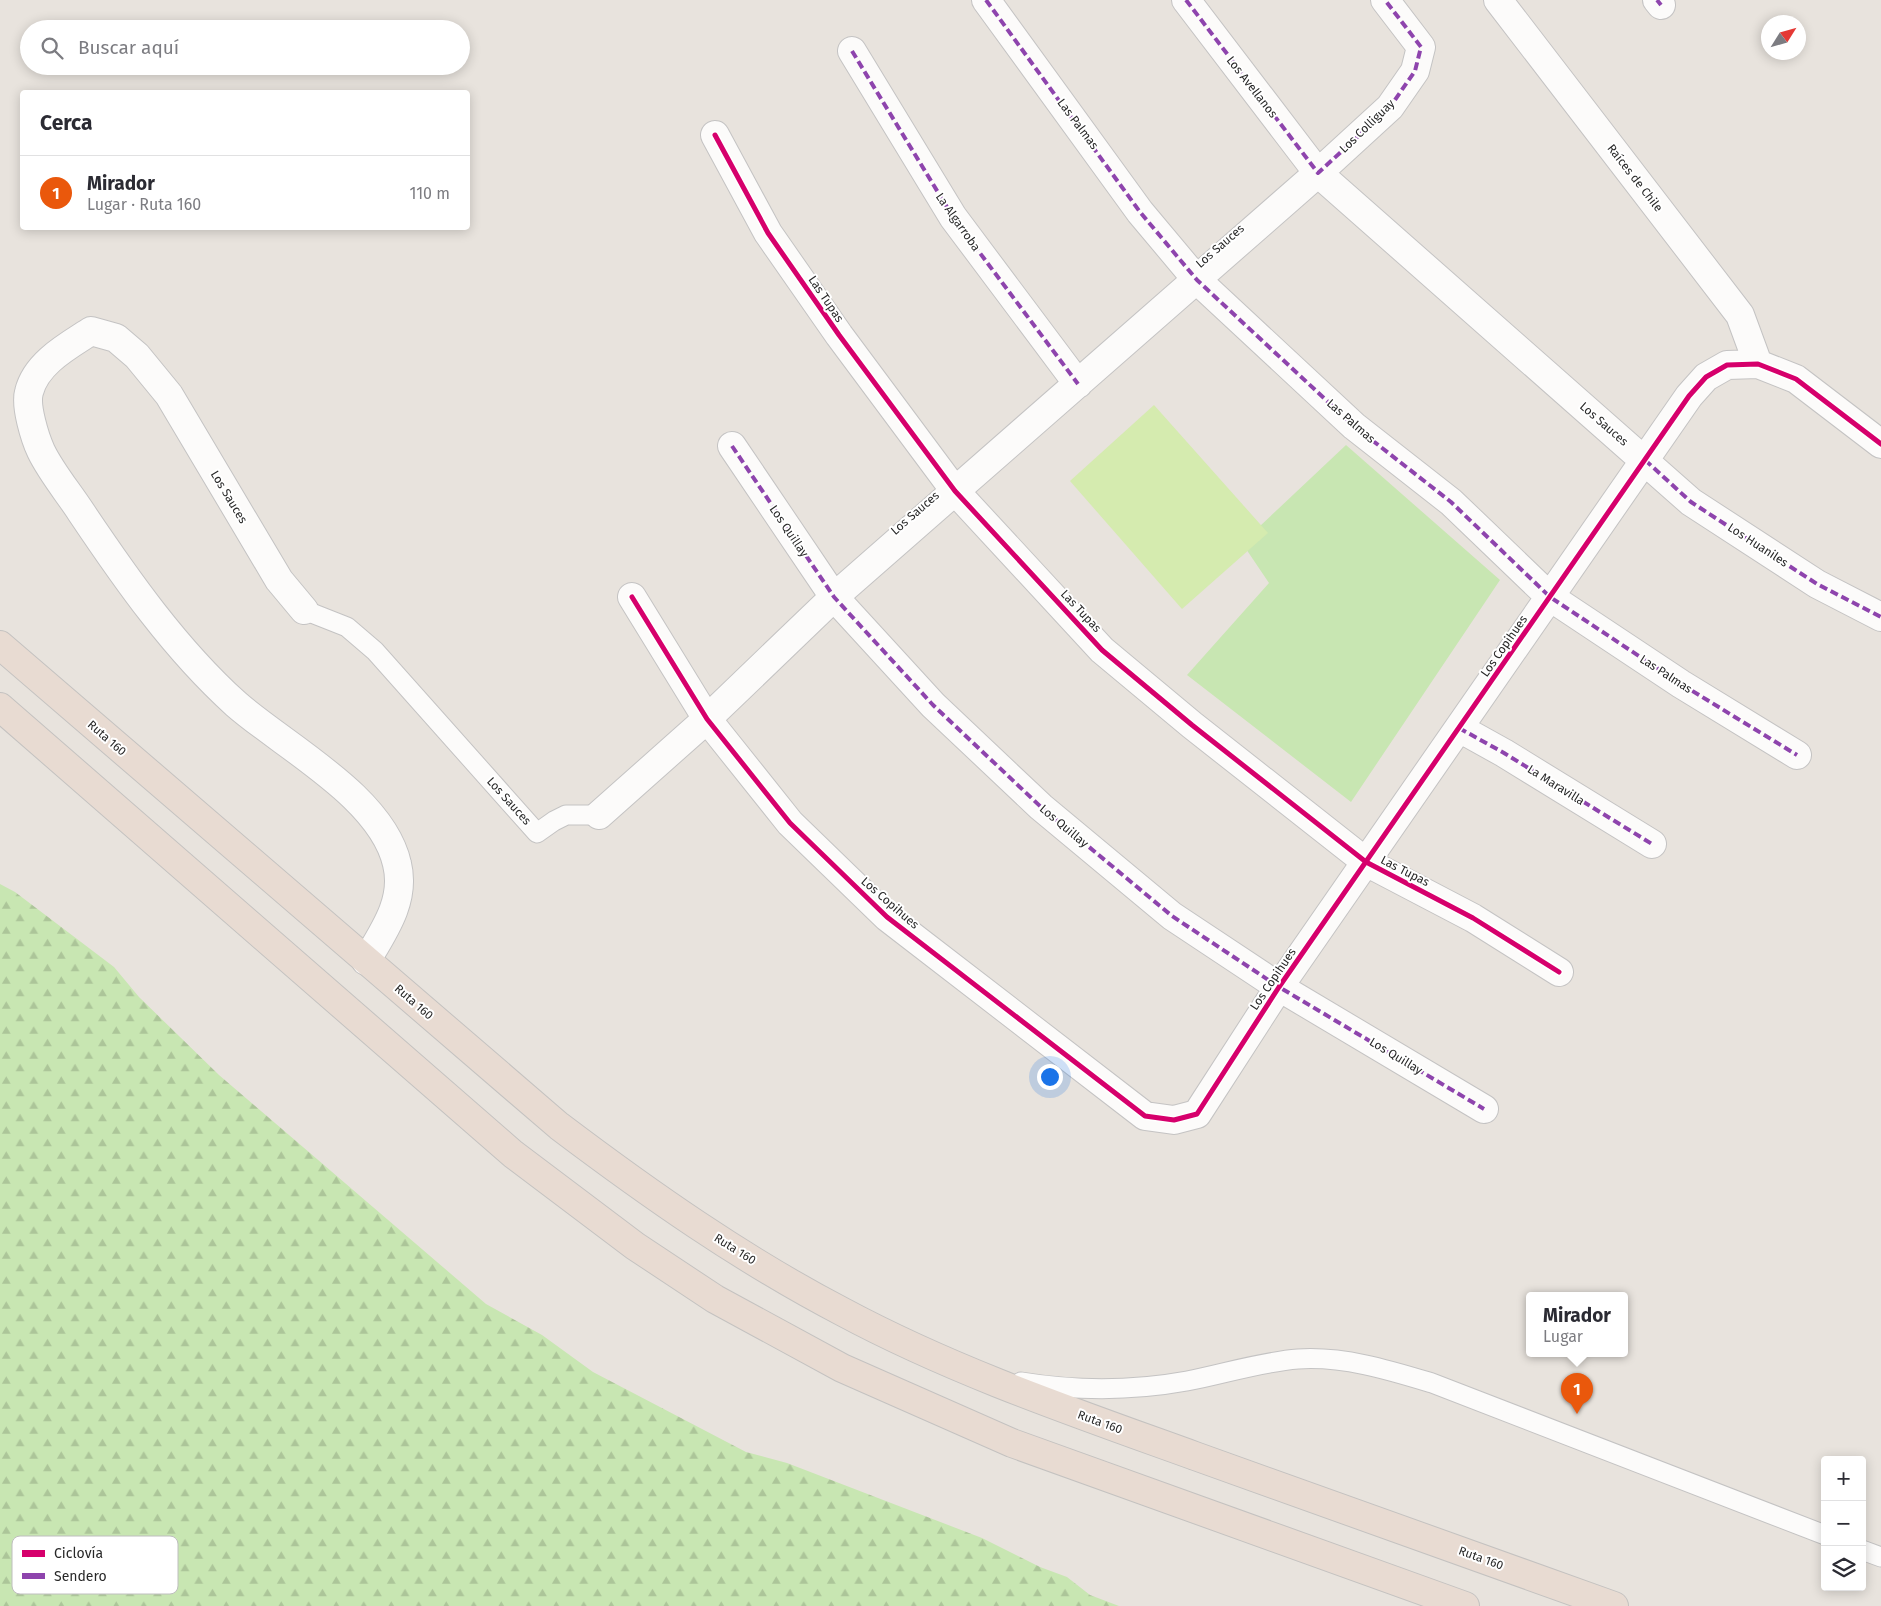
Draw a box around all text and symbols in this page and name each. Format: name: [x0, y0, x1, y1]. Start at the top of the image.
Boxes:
north arrow: [1761, 15, 1806, 60]
search box: [20, 20, 470, 75]
icon: search: [38, 34, 66, 62]
text: Buscar aquí: [78, 36, 179, 59]
street label: Los Avellanos: [1224, 54, 1281, 121]
street label: Las Palmas: [1054, 96, 1102, 152]
street label: Los Colliguay: [1337, 96, 1397, 156]
text: Cerca: [40, 110, 92, 136]
street label: Raíces de Chile: [1604, 141, 1666, 215]
text: Mirador: [87, 172, 155, 195]
text: 1: [52, 184, 60, 203]
text: 110 m: [409, 184, 450, 203]
street label: La Algarroba: [933, 190, 983, 254]
text: Lugar · Ruta 160: [87, 195, 201, 214]
street label: Los Sauces: [1193, 221, 1247, 271]
street label: Las Tupas: [805, 273, 847, 325]
street label: Las Palmas: [1324, 396, 1378, 446]
street label: Los Sauces: [1577, 399, 1631, 449]
street label: Los Sauces: [208, 468, 250, 526]
street label: Los Sauces: [888, 488, 942, 538]
street label: Los Quillay: [767, 502, 811, 560]
street label: Los Huaniles: [1725, 520, 1791, 570]
street label: Las Tupas: [1058, 587, 1104, 635]
street label: Los Copihues: [1478, 612, 1530, 679]
street label: Las Palmas: [1637, 652, 1695, 696]
street label: Ruta 160: [85, 717, 129, 759]
street label: La Maravilla: [1525, 762, 1587, 808]
street label: Los Sauces: [484, 774, 534, 828]
street label: Los Quillay: [1037, 802, 1091, 850]
street label: Las Tupas: [1378, 853, 1432, 889]
street label: Los Copihues: [858, 874, 922, 932]
street label: Los Copihues: [1247, 945, 1299, 1013]
street label: Ruta 160: [392, 981, 436, 1023]
street label: Los Quillay: [1367, 1035, 1425, 1077]
your location: [1037, 1064, 1063, 1090]
street label: Ruta 160: [712, 1231, 759, 1267]
popup: [1526, 1292, 1628, 1357]
text: Mirador: [1543, 1304, 1611, 1327]
text: Lugar: [1543, 1327, 1583, 1346]
pin: 1: [1561, 1373, 1593, 1414]
street label: Ruta 160: [1076, 1407, 1125, 1437]
map controls: [1821, 1456, 1866, 1591]
button: +: [1821, 1456, 1866, 1501]
button: −: [1821, 1501, 1866, 1546]
legend: [12, 1536, 178, 1594]
street label: Ruta 160: [1457, 1543, 1506, 1573]
text: Ciclovía: [54, 1545, 103, 1562]
button: layers: [1821, 1546, 1866, 1591]
text: Sendero: [54, 1568, 107, 1585]

